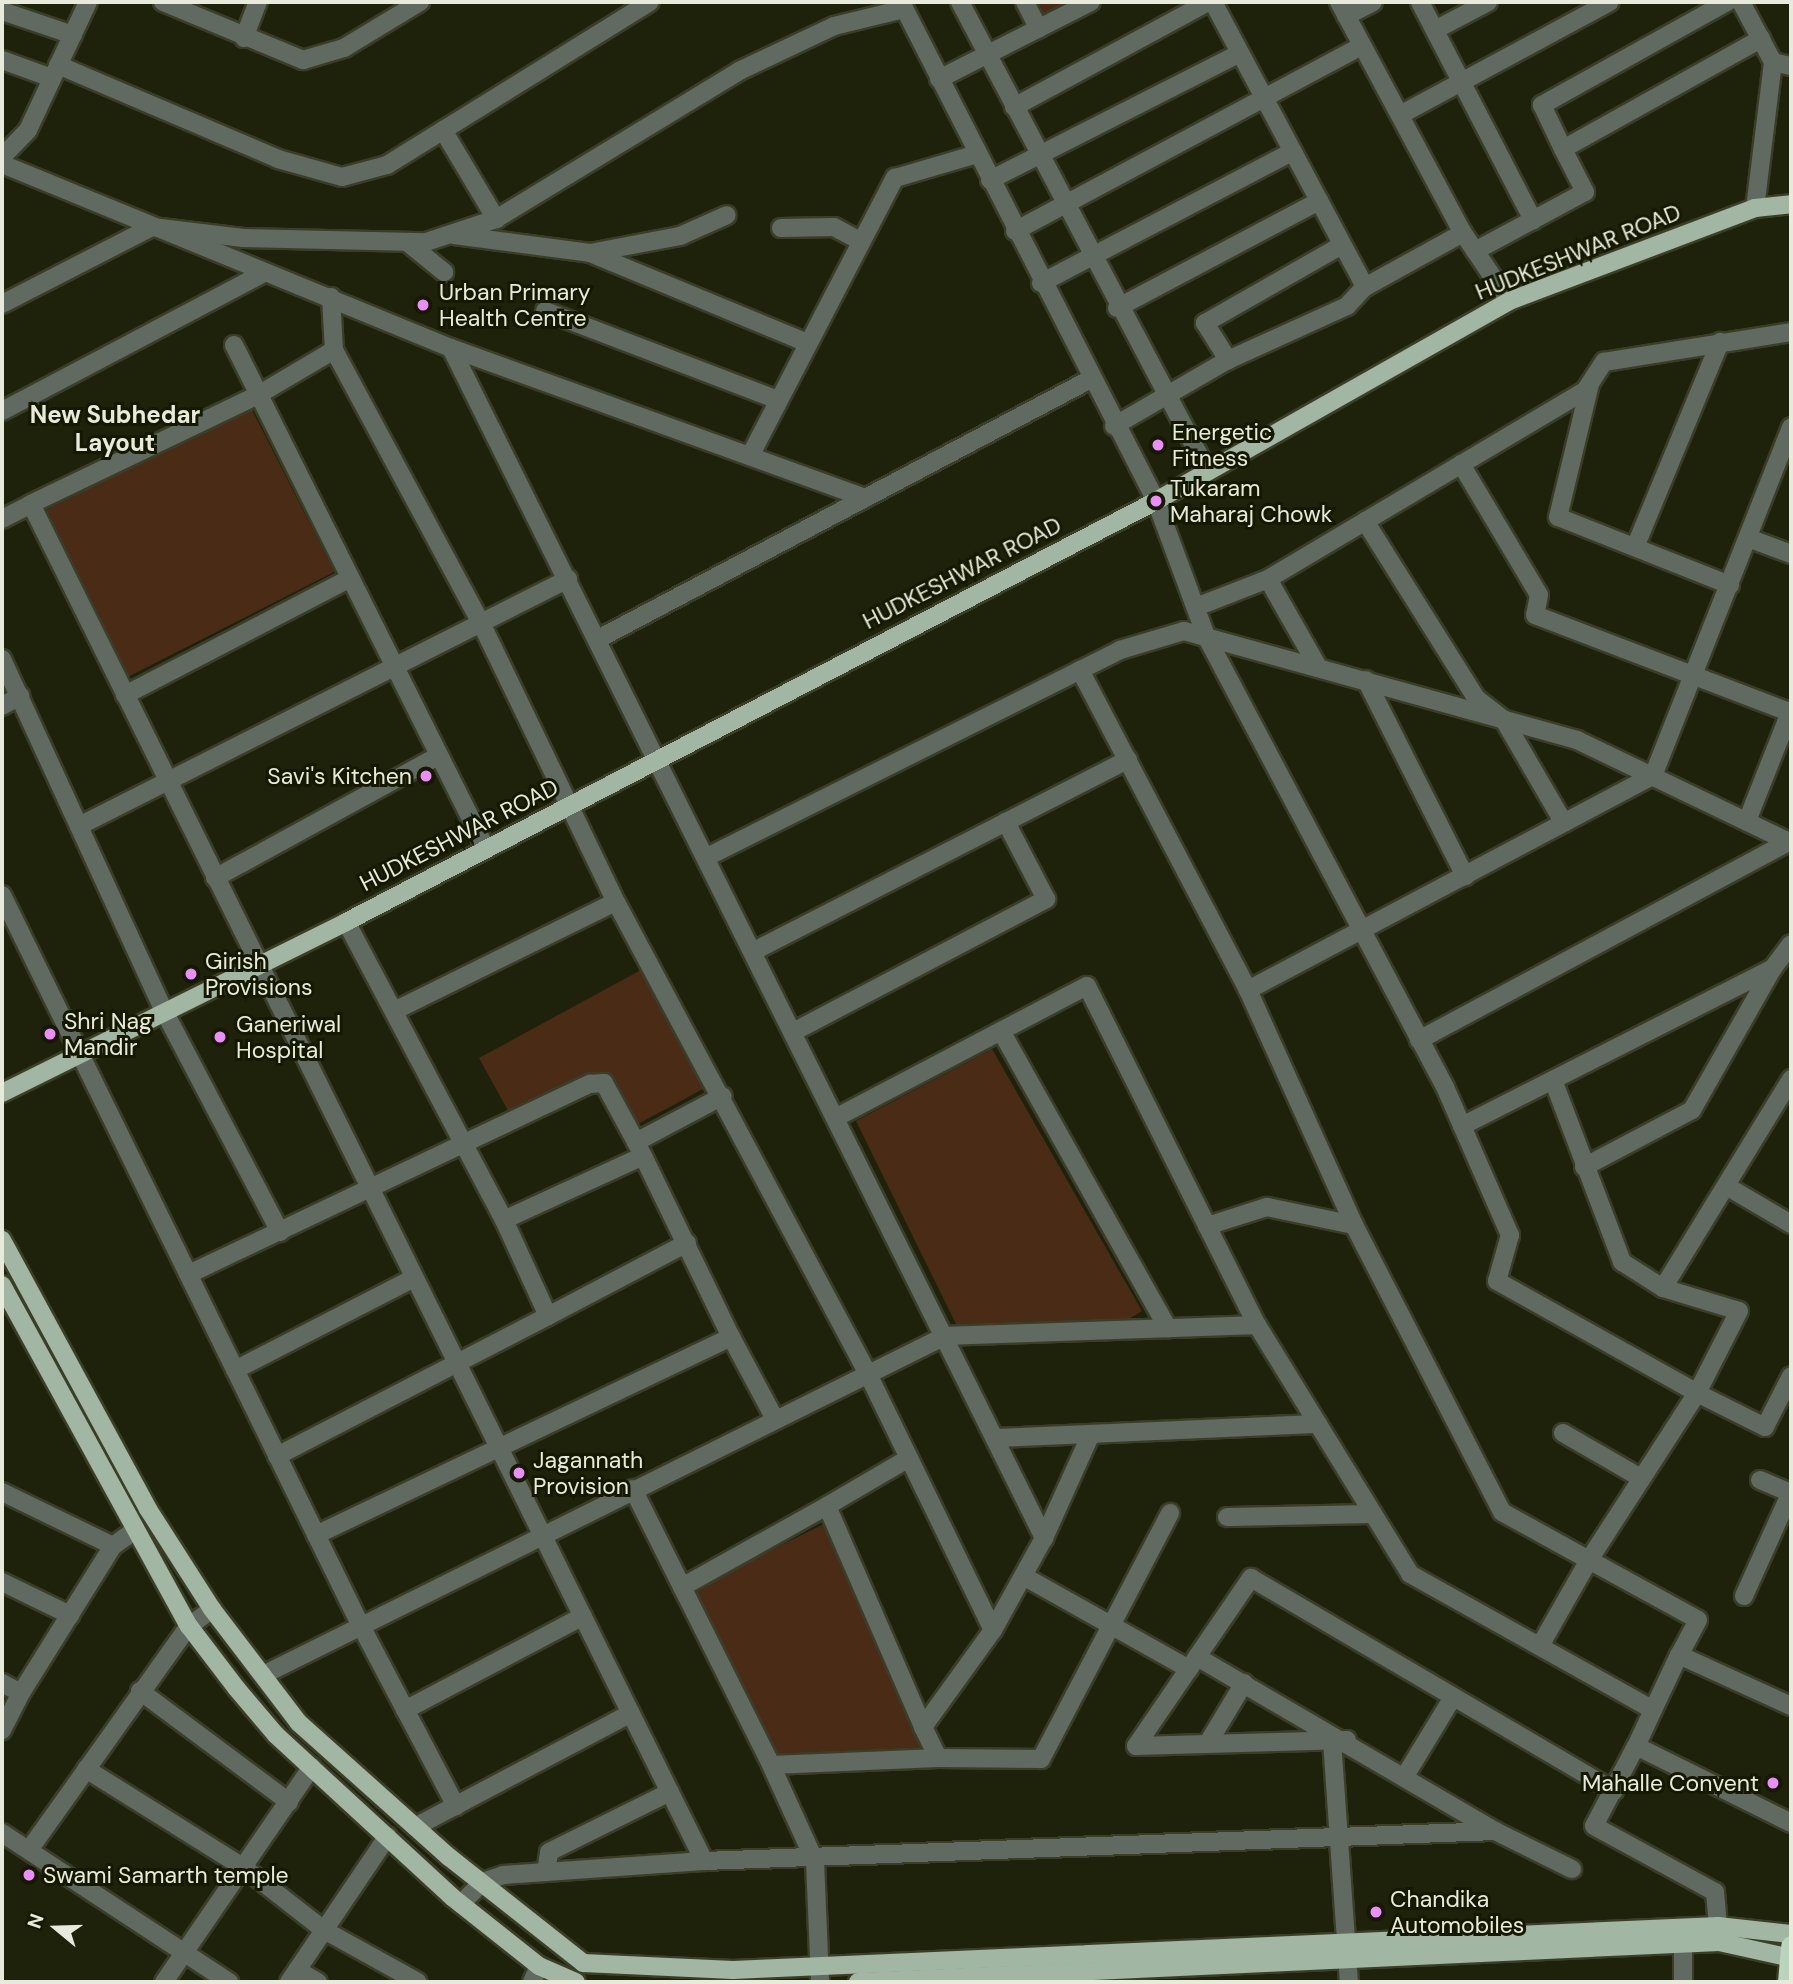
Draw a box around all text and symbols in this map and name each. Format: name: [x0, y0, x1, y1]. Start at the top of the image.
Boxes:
street label: HUDKESHWAR ROAD: [1471, 198, 1685, 306]
place label: Urban Primary Health Centre: [439, 278, 590, 332]
marker: Urban Primary Health Centre: [413, 295, 433, 315]
district label: New Subhedar Layout: [30, 401, 200, 457]
place label: Energetic Fitness: [1172, 418, 1272, 472]
marker: Energetic Fitness: [1150, 437, 1166, 453]
place label: Tukaram Maharaj Chowk: [1170, 474, 1332, 528]
marker: Tukaram Maharaj Chowk: [1148, 493, 1164, 509]
street label: HUDKESHWAR ROAD: [858, 511, 1066, 635]
place label: Savi's Kitchen: [267, 762, 412, 790]
marker: Savi's Kitchen: [418, 768, 434, 784]
street label: HUDKESHWAR ROAD: [355, 773, 563, 897]
place label: Girish Provisions: [205, 947, 313, 1001]
marker: Girish Provisions: [183, 966, 199, 982]
place label: Shri Nag Mandir: [64, 1007, 152, 1061]
place label: Ganeriwal Hospital: [236, 1010, 341, 1064]
marker: Shri Nag Mandir: [42, 1026, 58, 1042]
marker: Ganeriwal Hospital: [210, 1027, 230, 1047]
place label: Jagannath Provision: [533, 1446, 643, 1500]
marker: Jagannath Provision: [511, 1465, 527, 1481]
place label: Mahalle Convent: [1582, 1769, 1759, 1797]
marker: Mahalle Convent: [1765, 1775, 1781, 1791]
place label: Swami Samarth temple: [43, 1861, 289, 1889]
marker: Swami Samarth temple: [21, 1867, 37, 1883]
place label: Chandika Automobiles: [1390, 1885, 1524, 1939]
north arrow: [21, 1893, 91, 1963]
marker: Chandika Automobiles: [1368, 1904, 1384, 1920]
text: N: [22, 1910, 50, 1932]

